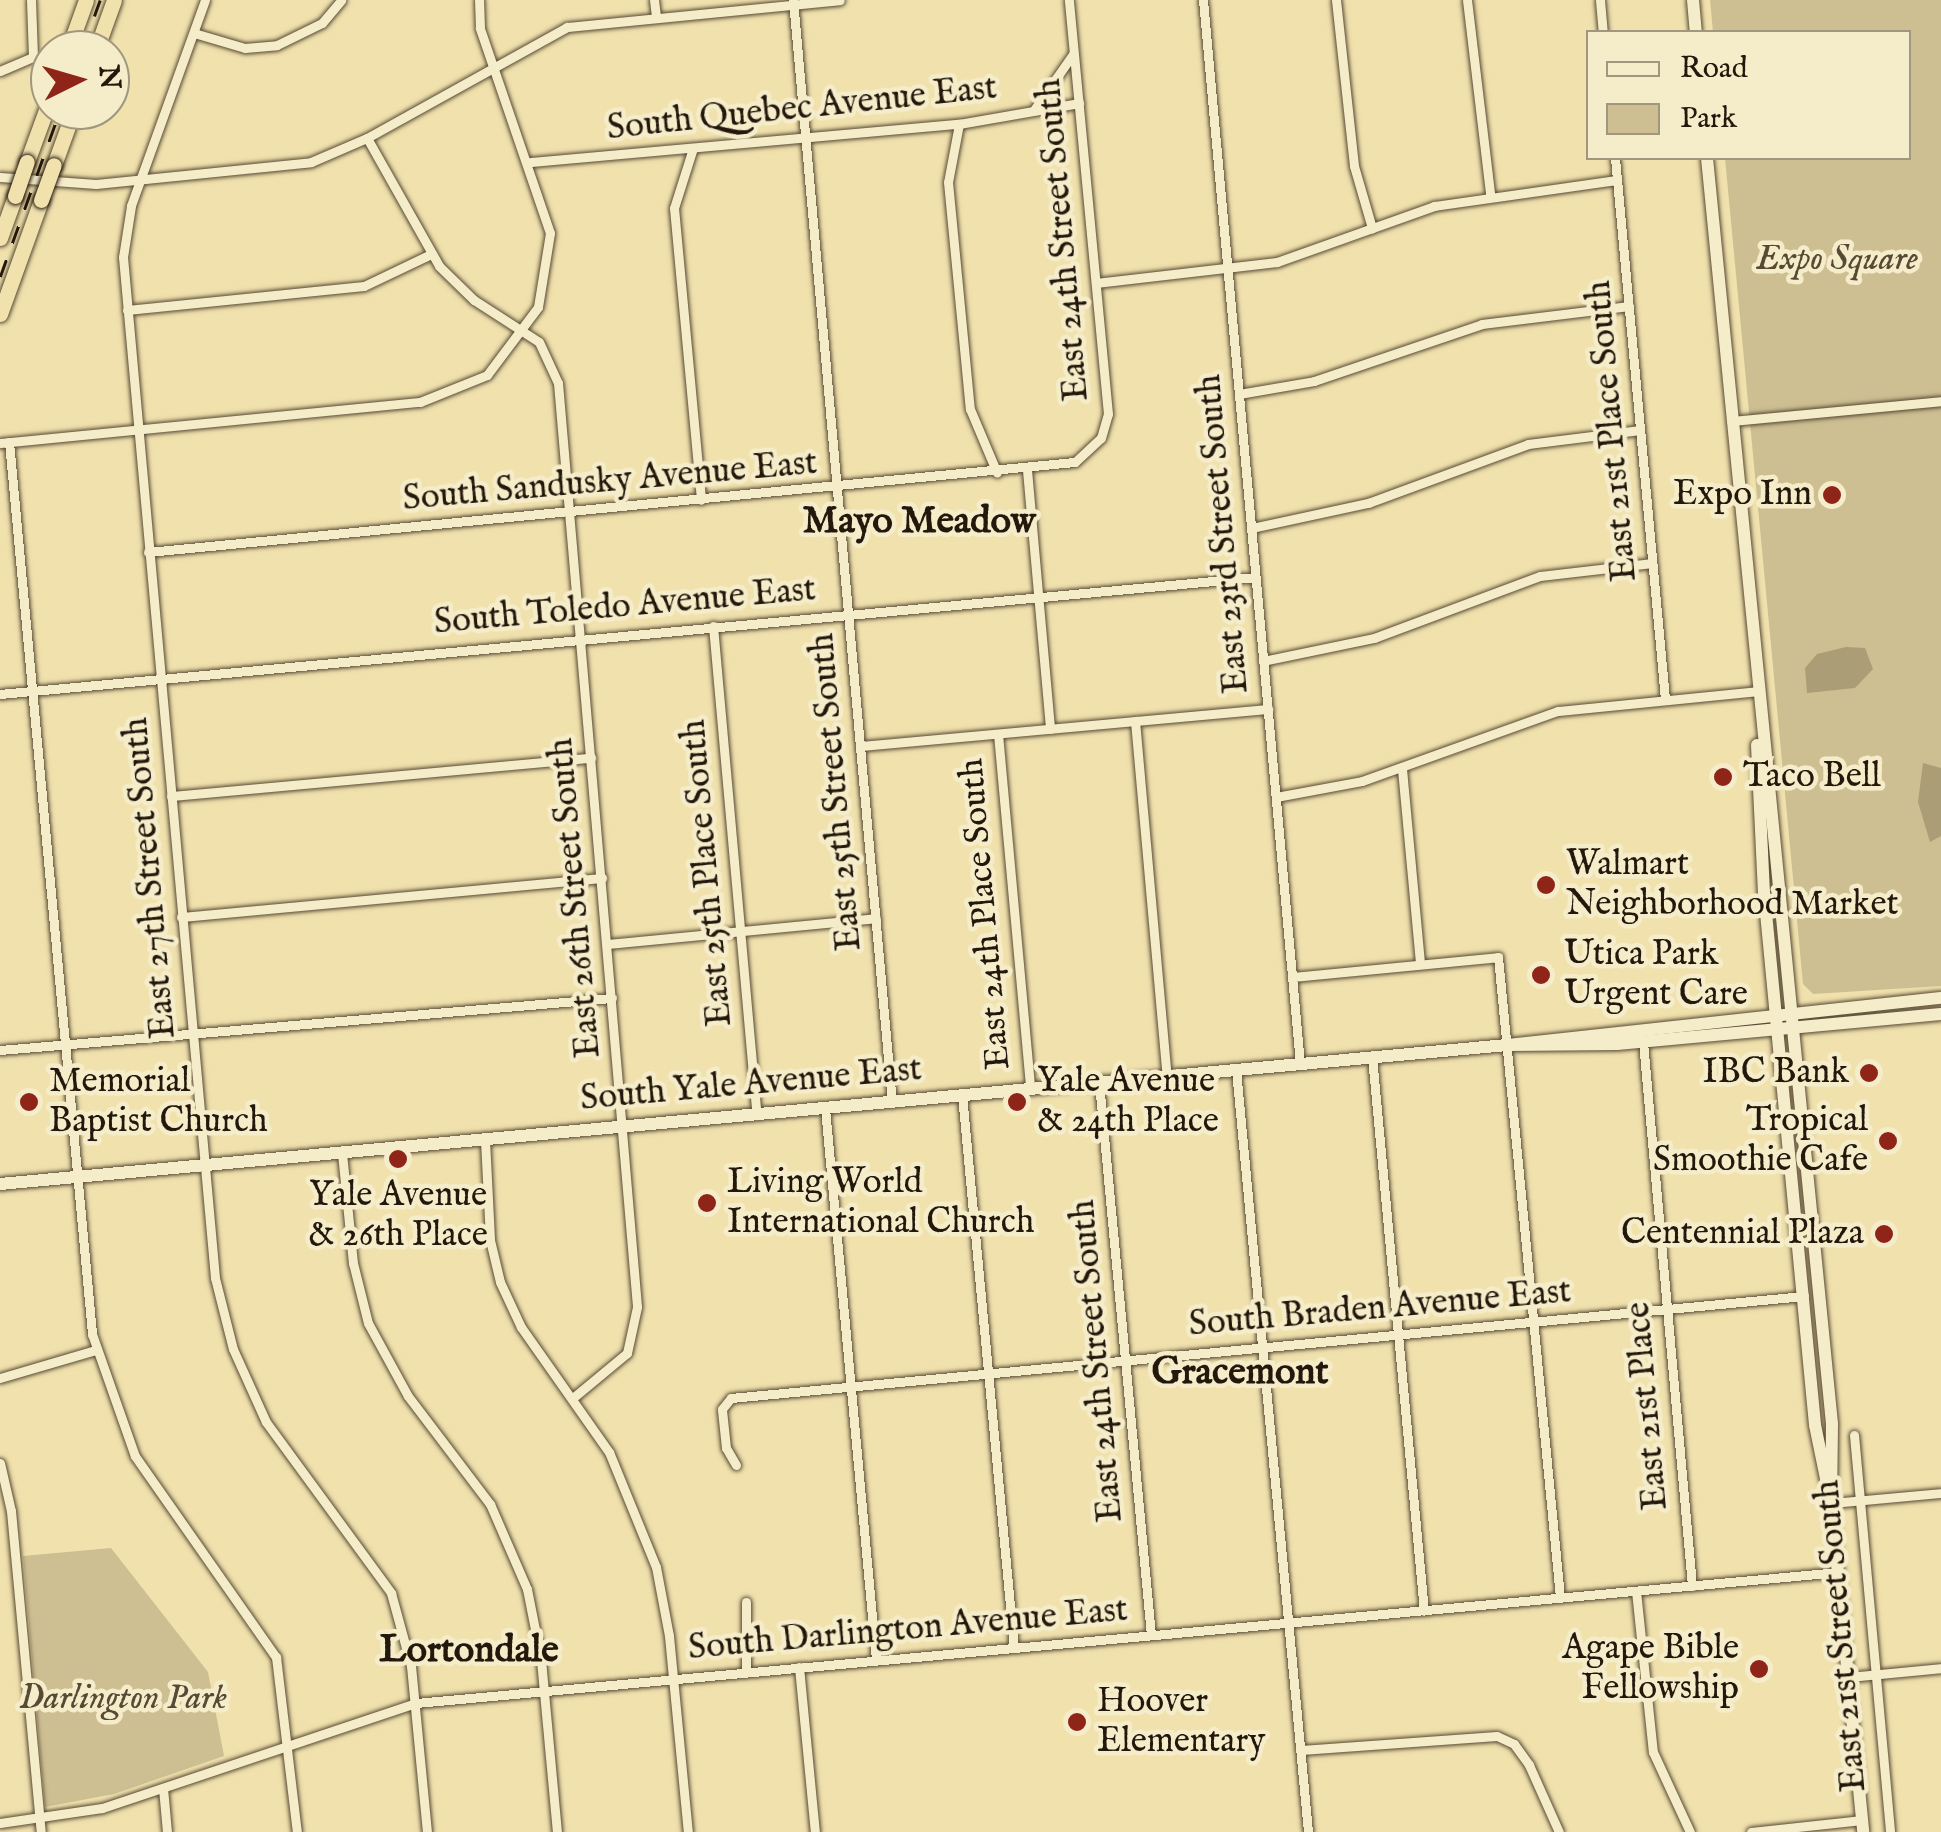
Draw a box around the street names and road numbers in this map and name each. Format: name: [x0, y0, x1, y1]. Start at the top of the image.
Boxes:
street label: South Quebec Avenue East: [605, 68, 999, 150]
street label: East 24th Street South: [1029, 77, 1099, 403]
street label: East 21st Place South: [1579, 279, 1647, 583]
street label: East 23rd Street South: [1189, 373, 1259, 695]
street label: South Sandusky Avenue East: [401, 443, 819, 521]
street label: South Toledo Avenue East: [432, 569, 818, 645]
street label: East 25th Street South: [802, 631, 872, 953]
street label: East 27th Street South: [116, 716, 186, 1040]
street label: East 25th Place South: [674, 718, 742, 1028]
street label: East 26th Street South: [541, 736, 611, 1060]
street label: East 24th Place South: [951, 757, 1021, 1071]
street label: South Yale Avenue East: [579, 1049, 923, 1121]
street label: East 24th Street South: [1063, 1198, 1133, 1524]
street label: South Braden Avenue East: [1187, 1271, 1573, 1347]
street label: East 21st Place: [1618, 1300, 1678, 1512]
street label: East 21st Street South: [1807, 1478, 1877, 1794]
street label: South Darlington Avenue East: [686, 1590, 1130, 1670]

